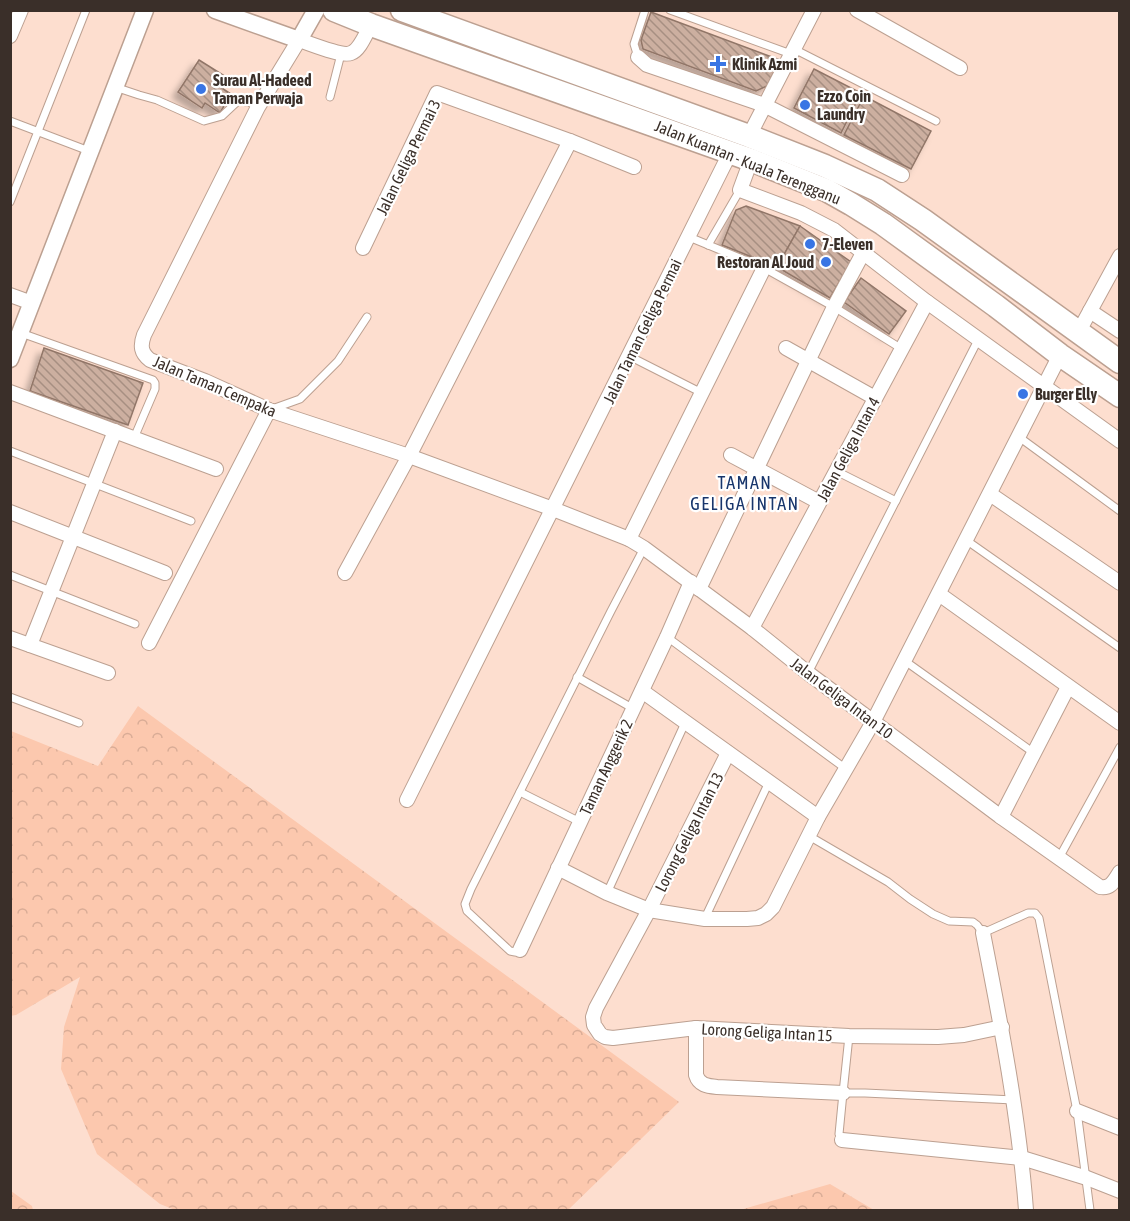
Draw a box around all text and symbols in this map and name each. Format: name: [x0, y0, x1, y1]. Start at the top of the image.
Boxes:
marker: Klinik Azmi: [709, 55, 727, 73]
place label: Klinik Azmi: [732, 55, 798, 73]
place label: Surau Al-Hadeed Taman Perwaja: [213, 71, 312, 107]
marker: Surau Al-Hadeed Taman Perwaja: [194, 82, 208, 96]
place label: Ezzo Coin Laundry: [817, 87, 871, 123]
street label: Jalan Geliga Permai 3: [372, 96, 445, 218]
marker: Ezzo Coin Laundry: [798, 98, 812, 112]
street label: Jalan Kuantan - Kuala Terengganu: [652, 116, 844, 209]
place label: 7-Eleven: [822, 235, 873, 253]
marker: 7-Eleven: [803, 237, 817, 251]
place label: Restoran Al Joud: [717, 253, 814, 271]
marker: Restoran Al Joud: [819, 255, 833, 269]
street label: Jalan Taman Geliga Permai: [599, 256, 686, 407]
street label: Jalan Taman Cempaka: [150, 352, 279, 421]
place label: Burger Elly: [1035, 385, 1097, 403]
marker: Burger Elly: [1016, 387, 1030, 401]
street label: Jalan Geliga Intan 4: [813, 394, 884, 505]
district label: TAMAN GELIGA INTAN: [690, 472, 800, 514]
street label: Jalan Geliga Intan 10: [787, 654, 897, 743]
street label: Taman Anggerik 2: [576, 716, 637, 818]
street label: Lorong Geliga Intan 13: [651, 769, 728, 895]
street label: Lorong Geliga Intan 15: [701, 1020, 833, 1045]

